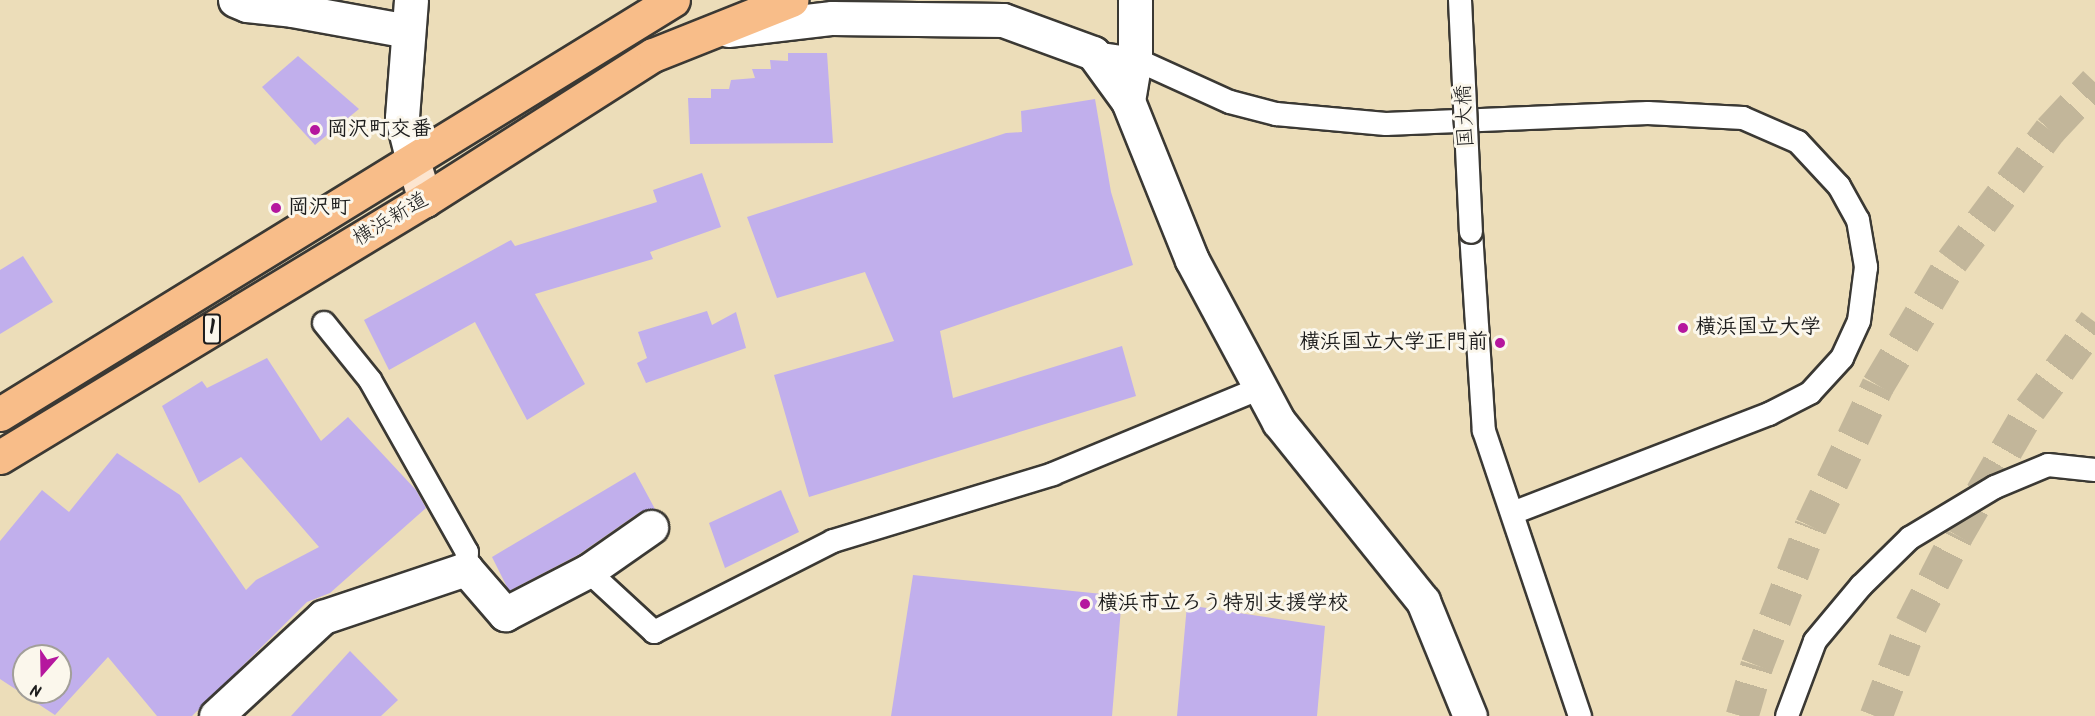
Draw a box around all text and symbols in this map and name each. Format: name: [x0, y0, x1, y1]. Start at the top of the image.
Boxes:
street label: 国大橋: [1452, 84, 1480, 148]
place label: 岡沢町交番: [327, 117, 432, 143]
marker: 岡沢町交番: [308, 123, 322, 137]
street label: 横浜新道: [349, 188, 433, 252]
place label: 岡沢町: [288, 195, 351, 221]
marker: 岡沢町: [269, 201, 283, 215]
road number: 1: [202, 312, 222, 346]
place label: 横浜国立大学: [1695, 315, 1821, 341]
marker: 横浜国立大学: [1676, 321, 1690, 335]
place label: 横浜国立大学正門前: [1299, 330, 1488, 356]
marker: 横浜国立大学正門前: [1493, 336, 1507, 350]
place label: 横浜市立ろう特別支援学校: [1097, 591, 1349, 617]
marker: 横浜市立ろう特別支援学校: [1078, 597, 1092, 611]
north arrow: [12, 644, 72, 704]
text: N: [27, 676, 45, 703]

